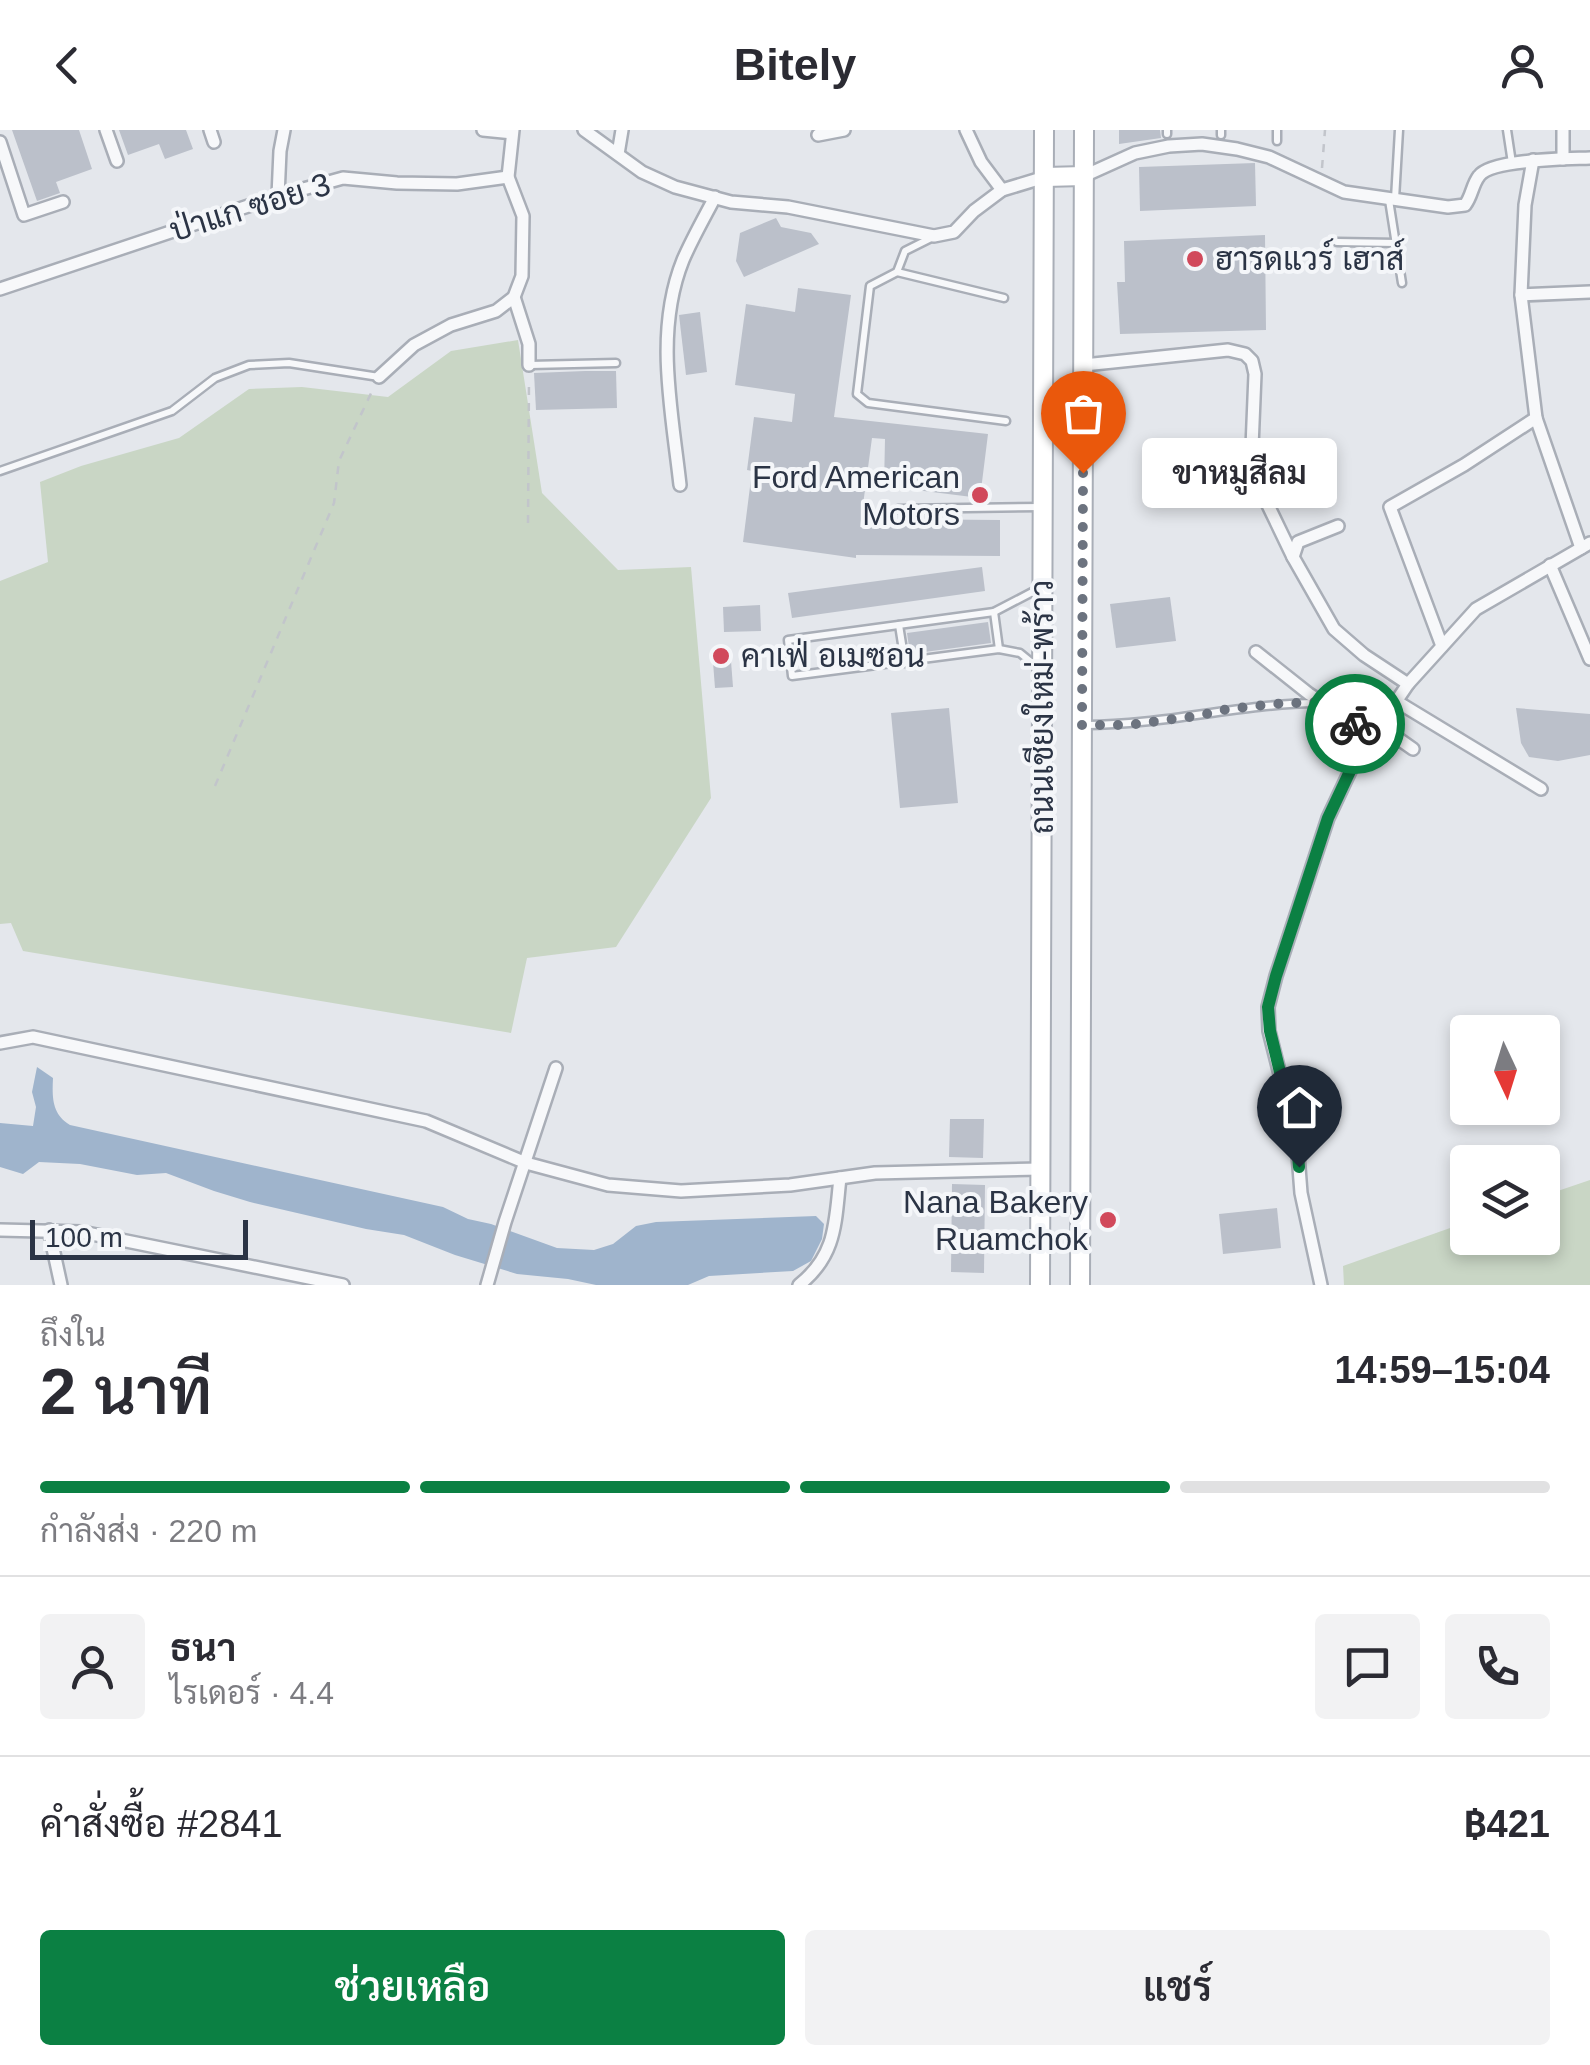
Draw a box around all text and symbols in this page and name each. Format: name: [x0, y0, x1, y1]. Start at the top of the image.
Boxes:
icon: back: [40, 38, 95, 93]
icon: person: [1495, 38, 1550, 93]
text: Bitely: [734, 39, 856, 90]
street label: ป่าแก ซอย 3: [165, 166, 335, 248]
place label: ฮารดแวร์ เฮาส์: [1215, 238, 1404, 277]
marker: ฮารดแวร์ เฮาส์: [1184, 248, 1206, 270]
pin: [1041, 371, 1126, 474]
icon: bag: [1056, 386, 1111, 441]
callout: ขาหมูสีลม: [1143, 438, 1338, 508]
text: ขาหมูสีลม: [1172, 455, 1307, 491]
place label: Ford American Motors: [752, 459, 960, 532]
marker: Ford American Motors: [969, 484, 991, 506]
street label: ถนนเชียงใหม่-พร้าว: [1021, 580, 1060, 834]
place label: คาเฟ่ อเมซอน: [741, 638, 925, 674]
marker: คาเฟ่ อเมซอน: [710, 645, 732, 667]
courier: [1305, 674, 1405, 774]
icon: bike: [1328, 697, 1383, 752]
north arrow: [1450, 1015, 1560, 1125]
map controls: [1450, 1015, 1560, 1255]
pin: [1257, 1065, 1342, 1168]
icon: home: [1272, 1080, 1327, 1135]
button: layers: [1450, 1145, 1560, 1255]
place label: Nana Bakery Ruamchok: [903, 1184, 1089, 1257]
marker: Nana Bakery Ruamchok: [1097, 1209, 1119, 1231]
scale bar: [30, 1215, 248, 1260]
text: 100 m: [45, 1222, 123, 1253]
text: ถึงใน: [40, 1317, 106, 1353]
text: 14:59–15:04: [1334, 1349, 1550, 1391]
text: 2 นาที: [40, 1355, 212, 1428]
text: กำลังส่ง · 220 m: [40, 1513, 258, 1549]
button: person: [40, 1614, 145, 1719]
button: chat: [1315, 1614, 1420, 1719]
button: phone: [1445, 1614, 1550, 1719]
text: ธนา: [170, 1627, 236, 1669]
text: ไรเดอร์ · 4.4: [170, 1675, 334, 1711]
text: คำสั่งซื้อ #2841: [40, 1803, 283, 1845]
text: ฿421: [1464, 1803, 1550, 1845]
button: ช่วยเหลือ: [40, 1930, 785, 2045]
button: แชร์: [805, 1930, 1550, 2045]

